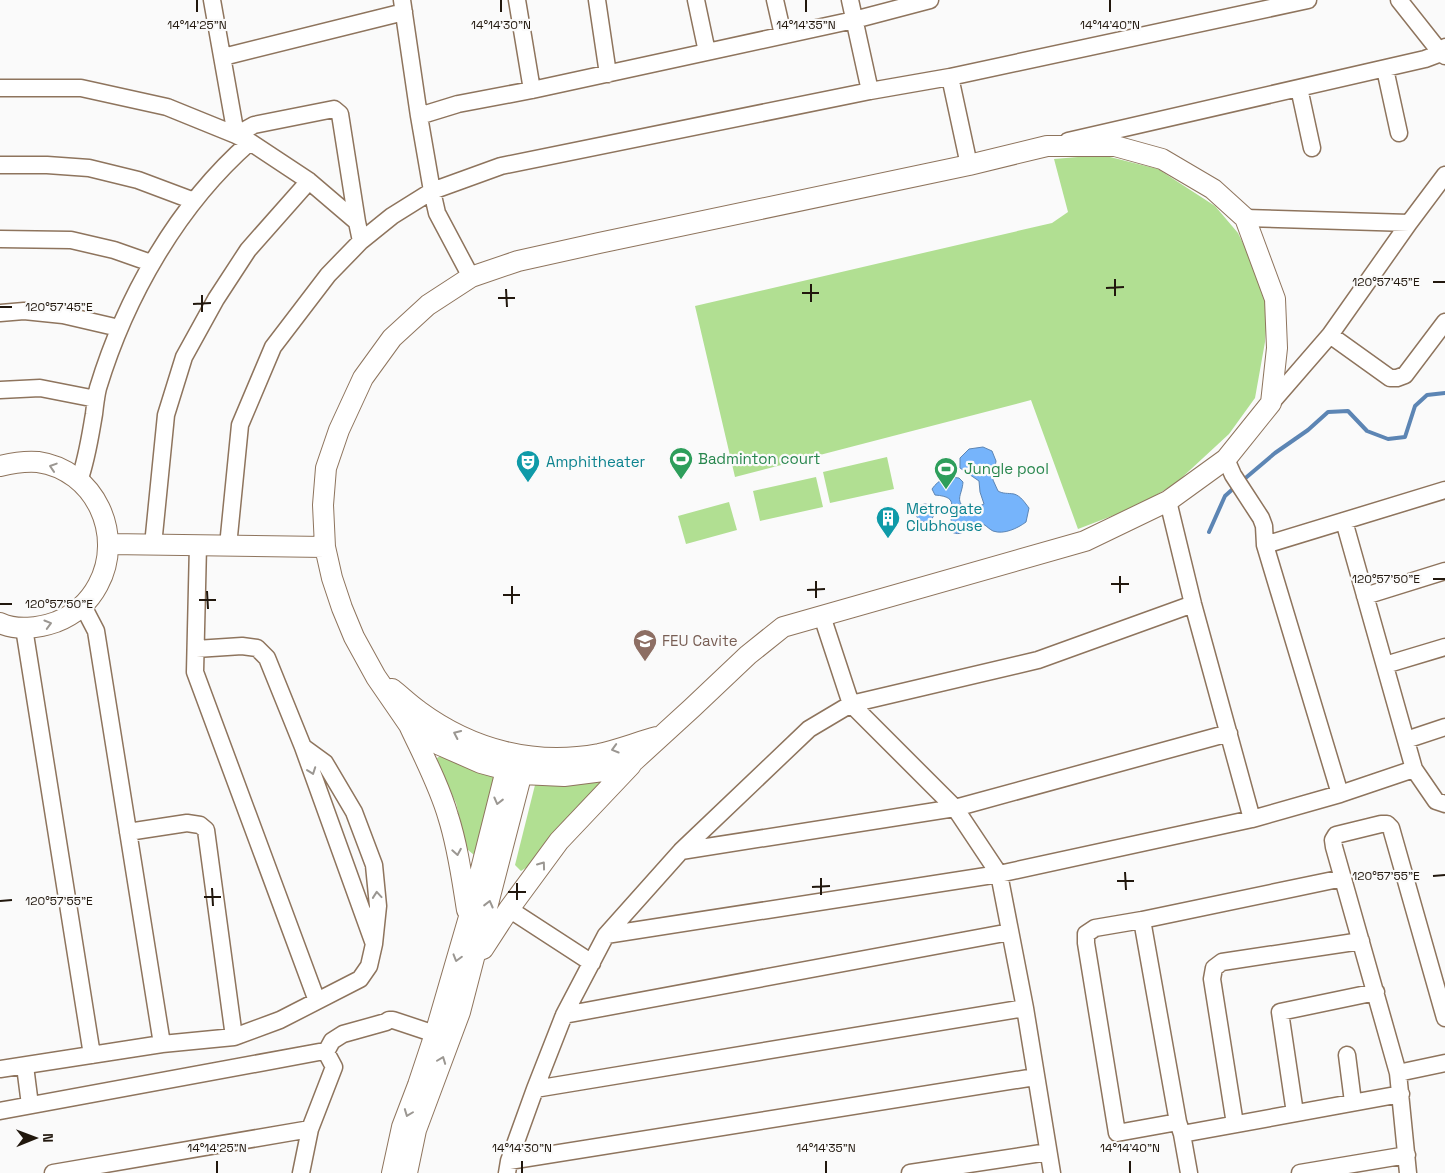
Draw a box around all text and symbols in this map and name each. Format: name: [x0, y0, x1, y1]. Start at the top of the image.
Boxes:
text: 14°14'25"N: [167, 17, 227, 33]
text: 14°14'30"N: [471, 17, 531, 33]
text: 14°14'35"N: [776, 17, 836, 33]
text: 14°14'40"N: [1080, 17, 1140, 33]
text: 120°57'45"E: [1352, 274, 1420, 290]
text: 120°57'45"E: [25, 299, 93, 315]
sports icon: Badminton court: [668, 446, 694, 480]
theatre icon: Amphitheater: [515, 449, 541, 483]
place label: Badminton court: [698, 449, 821, 468]
place label: Amphitheater: [546, 452, 646, 471]
sports icon: Jungle pool: [933, 456, 959, 490]
place label: Jungle pool: [964, 459, 1049, 478]
one-way arrow: [49, 463, 58, 473]
place label: Metrogate Clubhouse: [906, 499, 983, 535]
building icon: Metrogate Clubhouse: [875, 505, 901, 539]
text: 120°57'50"E: [1352, 571, 1420, 587]
text: 120°57'50"E: [25, 596, 93, 612]
one-way arrow: [43, 619, 52, 630]
school or university icon: FEU Cavite: [632, 628, 658, 662]
place label: FEU Cavite: [662, 631, 738, 650]
one-way arrow: [453, 730, 462, 740]
one-way arrow: [611, 744, 619, 754]
one-way arrow: [306, 767, 316, 775]
one-way arrow: [493, 797, 504, 806]
one-way arrow: [451, 847, 462, 856]
one-way arrow: [536, 862, 544, 871]
text: 120°57'55"E: [1352, 868, 1420, 884]
one-way arrow: [371, 891, 382, 899]
text: 120°57'55"E: [25, 893, 93, 909]
one-way arrow: [483, 900, 494, 909]
one-way arrow: [452, 954, 463, 963]
one-way arrow: [436, 1056, 447, 1065]
one-way arrow: [403, 1108, 414, 1117]
north arrow: [10, 1113, 60, 1163]
text: N: [39, 1133, 57, 1143]
text: 14°14'25"N: [187, 1140, 247, 1156]
text: 14°14'30"N: [492, 1140, 552, 1156]
text: 14°14'35"N: [796, 1140, 856, 1156]
text: 14°14'40"N: [1100, 1140, 1160, 1156]

